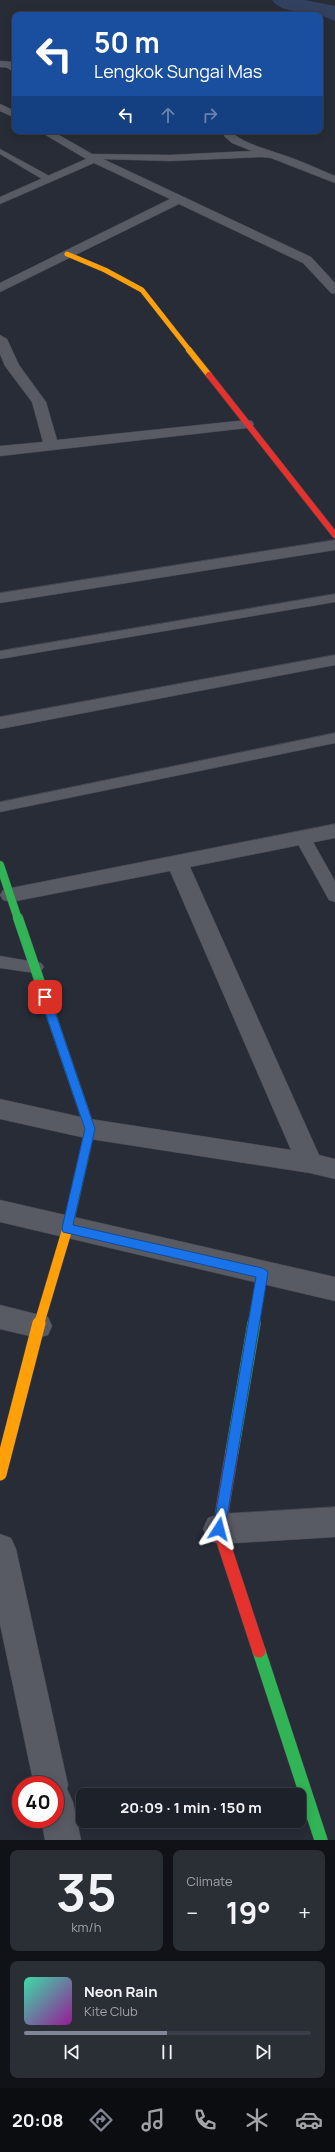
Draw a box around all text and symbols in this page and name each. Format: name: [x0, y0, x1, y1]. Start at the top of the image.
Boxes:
text: 50 m: [94, 23, 160, 61]
icon: left: [28, 28, 80, 80]
text: Lengkok Sungai Mas: [94, 59, 262, 83]
icon: left: [115, 104, 137, 126]
icon: ahead: [157, 104, 179, 126]
icon: right: [199, 104, 221, 126]
pin: [28, 980, 62, 1014]
icon: arrive: [34, 986, 56, 1008]
position arrow: [198, 1508, 240, 1550]
speed limit sign: 40: [12, 1776, 64, 1828]
text: 20:09 · 1 min · 150 m: [120, 1797, 262, 1818]
text: 35: [56, 1856, 117, 1927]
text: Climate: [187, 1872, 233, 1890]
text: 19°: [226, 1892, 271, 1933]
text: −: [187, 1898, 198, 1928]
text: +: [298, 1898, 311, 1928]
text: km/h: [71, 1918, 101, 1936]
text: Neon Rain: [84, 1981, 158, 2002]
text: Kite Club: [84, 2002, 138, 2020]
icon: previous: [61, 2041, 83, 2063]
icon: pause: [156, 2041, 178, 2063]
icon: next: [252, 2041, 274, 2063]
icon: directions: [87, 2106, 115, 2134]
icon: music: [139, 2106, 167, 2134]
icon: phone: [191, 2106, 219, 2134]
icon: climate: [243, 2106, 271, 2134]
icon: car: [295, 2106, 323, 2134]
text: 20:08: [12, 2108, 64, 2132]

